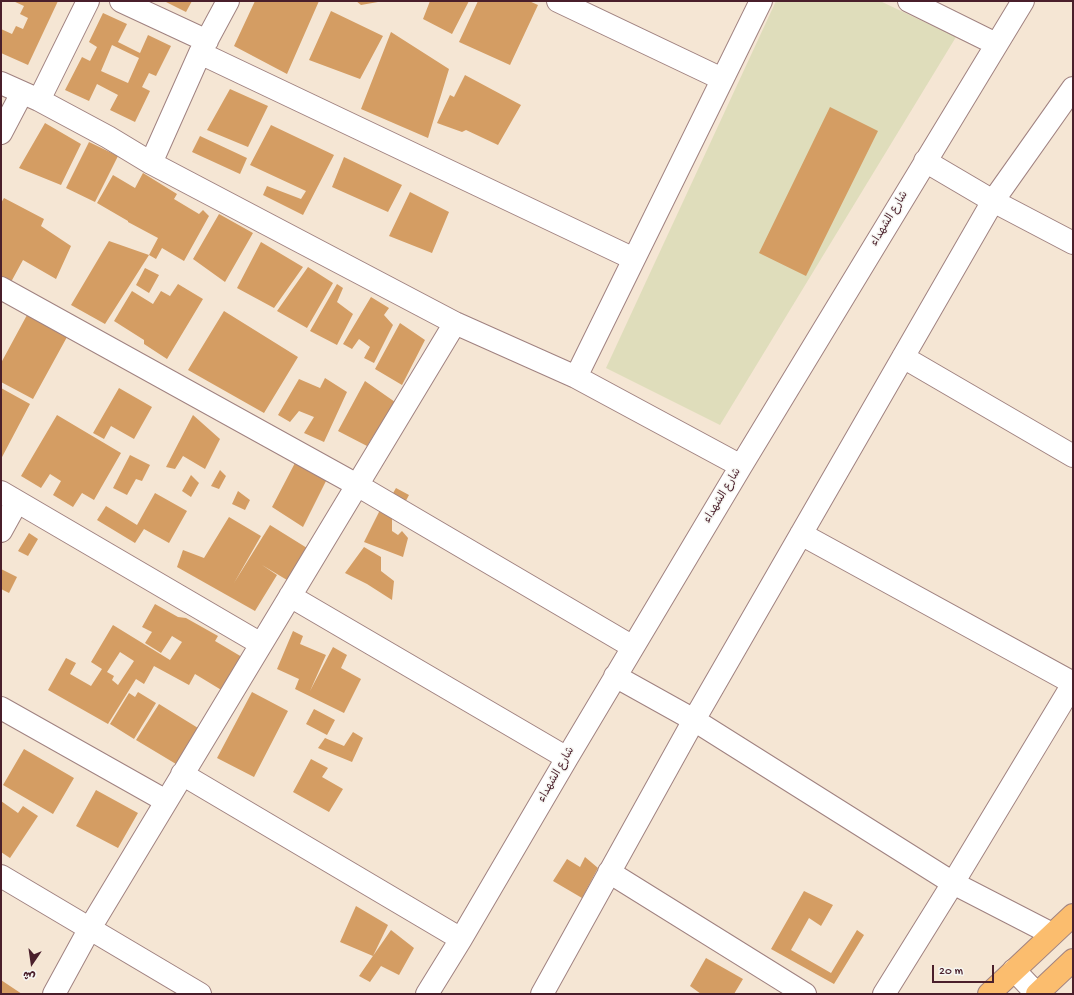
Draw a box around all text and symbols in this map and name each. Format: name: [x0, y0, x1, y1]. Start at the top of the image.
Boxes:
street label: شارع الشهداء: [868, 189, 912, 249]
street label: شارع الشهداء: [701, 466, 745, 526]
street label: شارع الشهداء: [536, 745, 578, 805]
north arrow: [12, 943, 52, 983]
scale bar: [934, 957, 996, 983]
text: 20 m: [939, 965, 963, 979]
text: ش: [22, 967, 37, 982]

